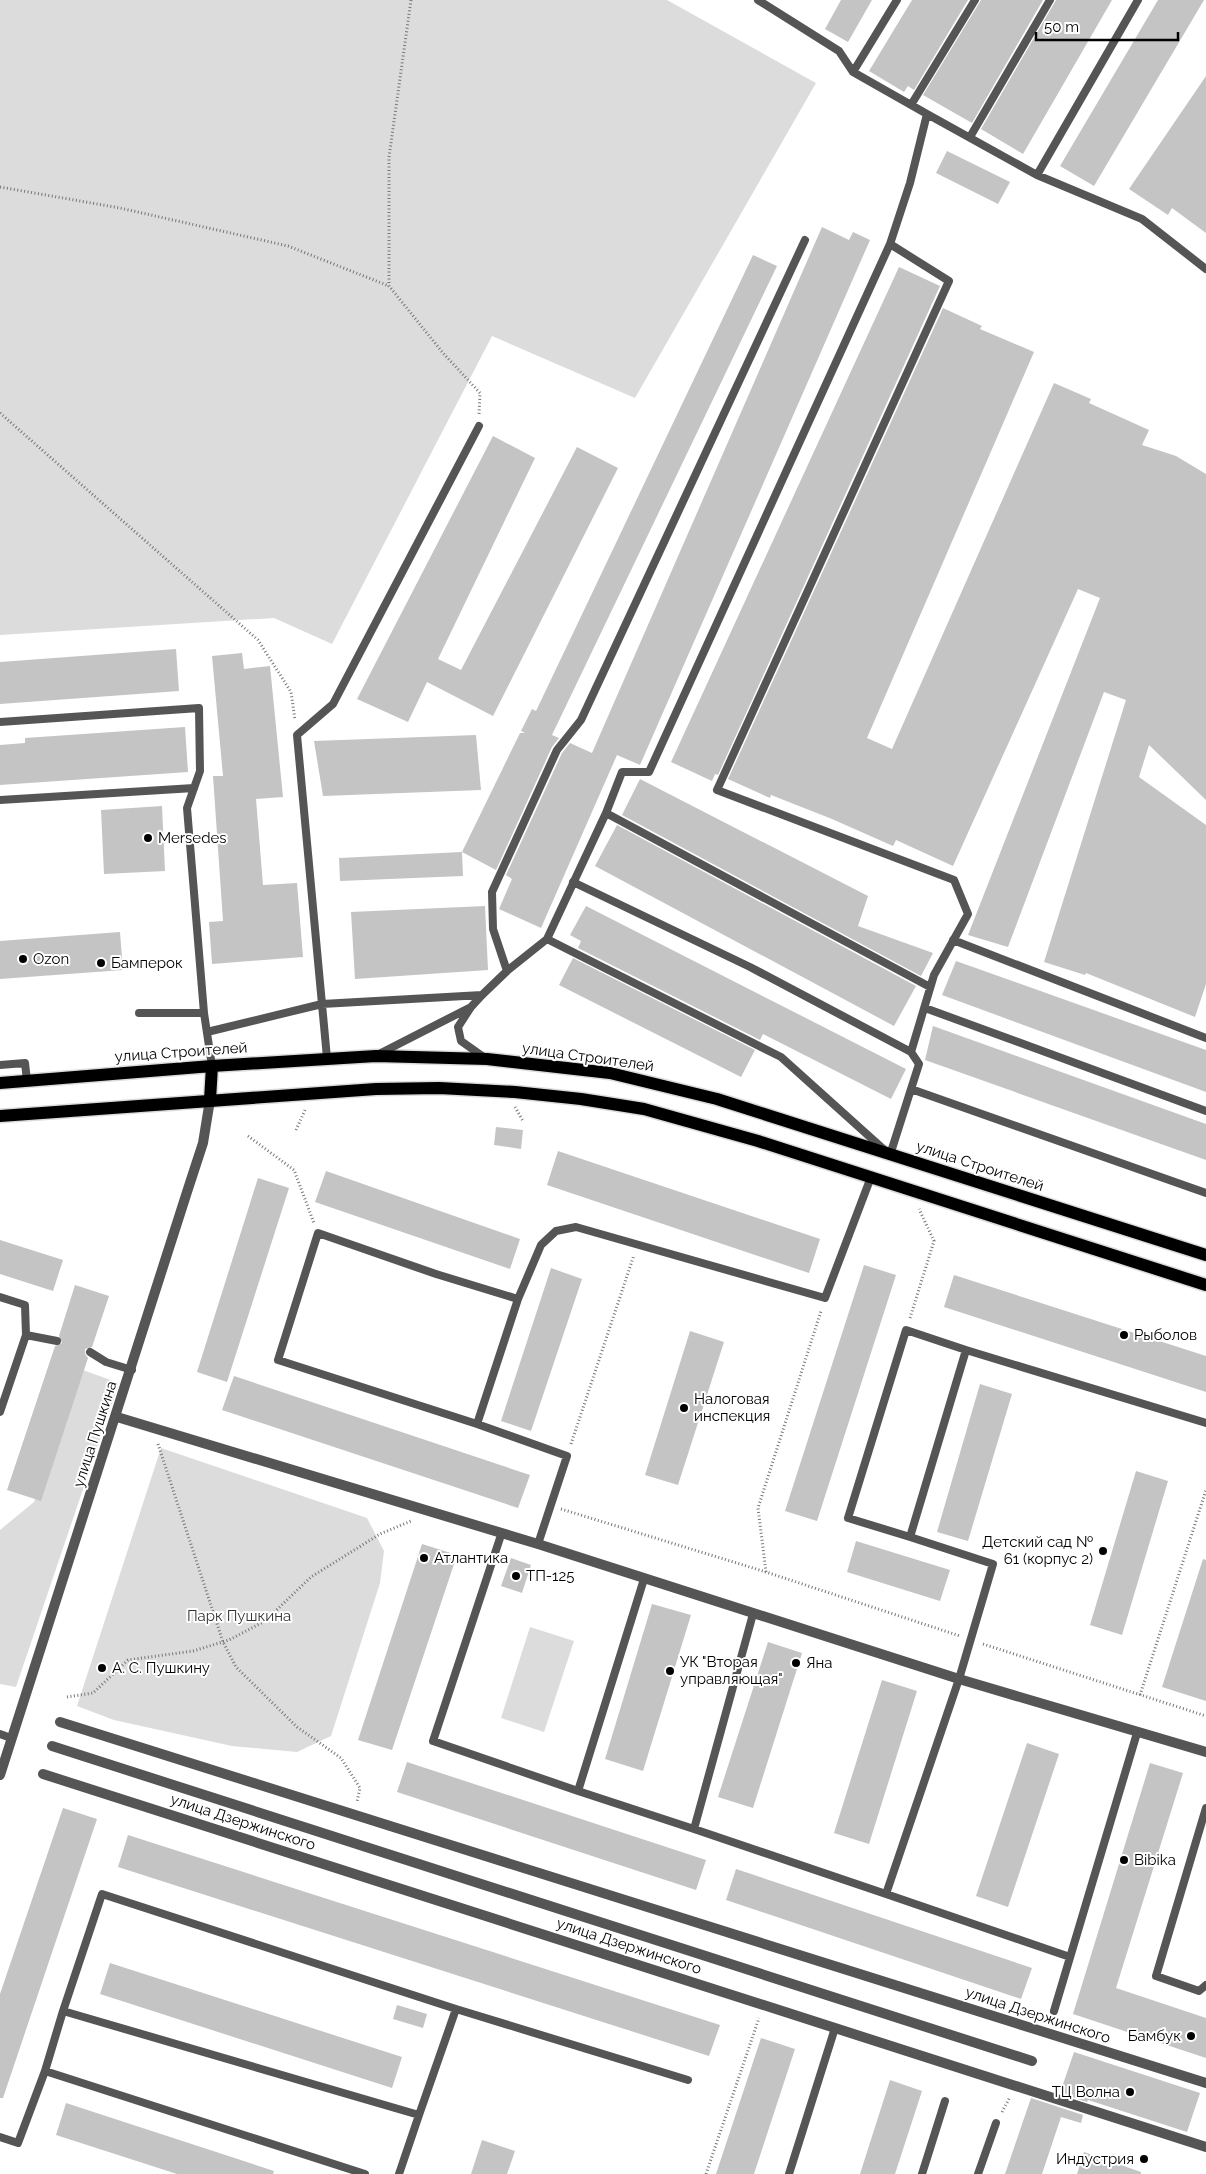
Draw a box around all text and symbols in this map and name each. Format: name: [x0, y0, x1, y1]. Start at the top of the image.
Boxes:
scale bar: [1036, 10, 1178, 42]
text: 50 m: [1044, 18, 1079, 36]
place label: Mersedes: [158, 829, 227, 847]
marker: Mersedes: [142, 832, 154, 844]
place label: Ozon: [33, 950, 69, 968]
marker: Ozon: [17, 953, 29, 965]
place label: Бамперок: [111, 954, 183, 972]
marker: Бамперок: [95, 957, 107, 969]
street label: улица Строителей: [114, 1038, 248, 1066]
street label: улица Строителей: [521, 1039, 655, 1075]
street label: улица Строителей: [914, 1137, 1046, 1195]
place label: Рыболов: [1134, 1326, 1197, 1344]
marker: Рыболов: [1118, 1329, 1130, 1341]
street label: улица Пушкина: [69, 1379, 121, 1489]
place label: Налоговая инспекция: [694, 1390, 770, 1425]
marker: Налоговая инспекция: [678, 1402, 690, 1414]
place label: Детский сад № 61 (корпус 2): [982, 1533, 1093, 1568]
marker: Детский сад № 61 (корпус 2): [1097, 1545, 1109, 1557]
place label: Атлантика: [434, 1549, 508, 1567]
marker: Атлантика: [418, 1552, 430, 1564]
place label: ТП-125: [526, 1567, 575, 1585]
marker: ТП-125: [510, 1570, 522, 1582]
park label: Парк Пушкина: [187, 1607, 291, 1625]
place label: УК "Вторая управляющая": [680, 1653, 783, 1688]
place label: Яна: [806, 1654, 832, 1672]
marker: Яна: [790, 1657, 802, 1669]
place label: А. С. Пушкину: [112, 1659, 210, 1677]
marker: А. С. Пушкину: [96, 1662, 108, 1674]
marker: УК "Вторая управляющая": [664, 1665, 676, 1677]
street label: улица Дзержинского: [168, 1790, 318, 1854]
place label: Bibika: [1134, 1851, 1176, 1869]
marker: Bibika: [1118, 1854, 1130, 1866]
street label: улица Дзержинского: [554, 1914, 704, 1978]
street label: улица Дзержинского: [963, 1983, 1113, 2047]
place label: Бамбук: [1128, 2027, 1181, 2045]
marker: Бамбук: [1185, 2030, 1197, 2042]
place label: ТЦ Волна: [1052, 2083, 1120, 2101]
marker: ТЦ Волна: [1124, 2086, 1136, 2098]
place label: Индустрия: [1056, 2150, 1134, 2168]
marker: Индустрия: [1138, 2153, 1150, 2165]

